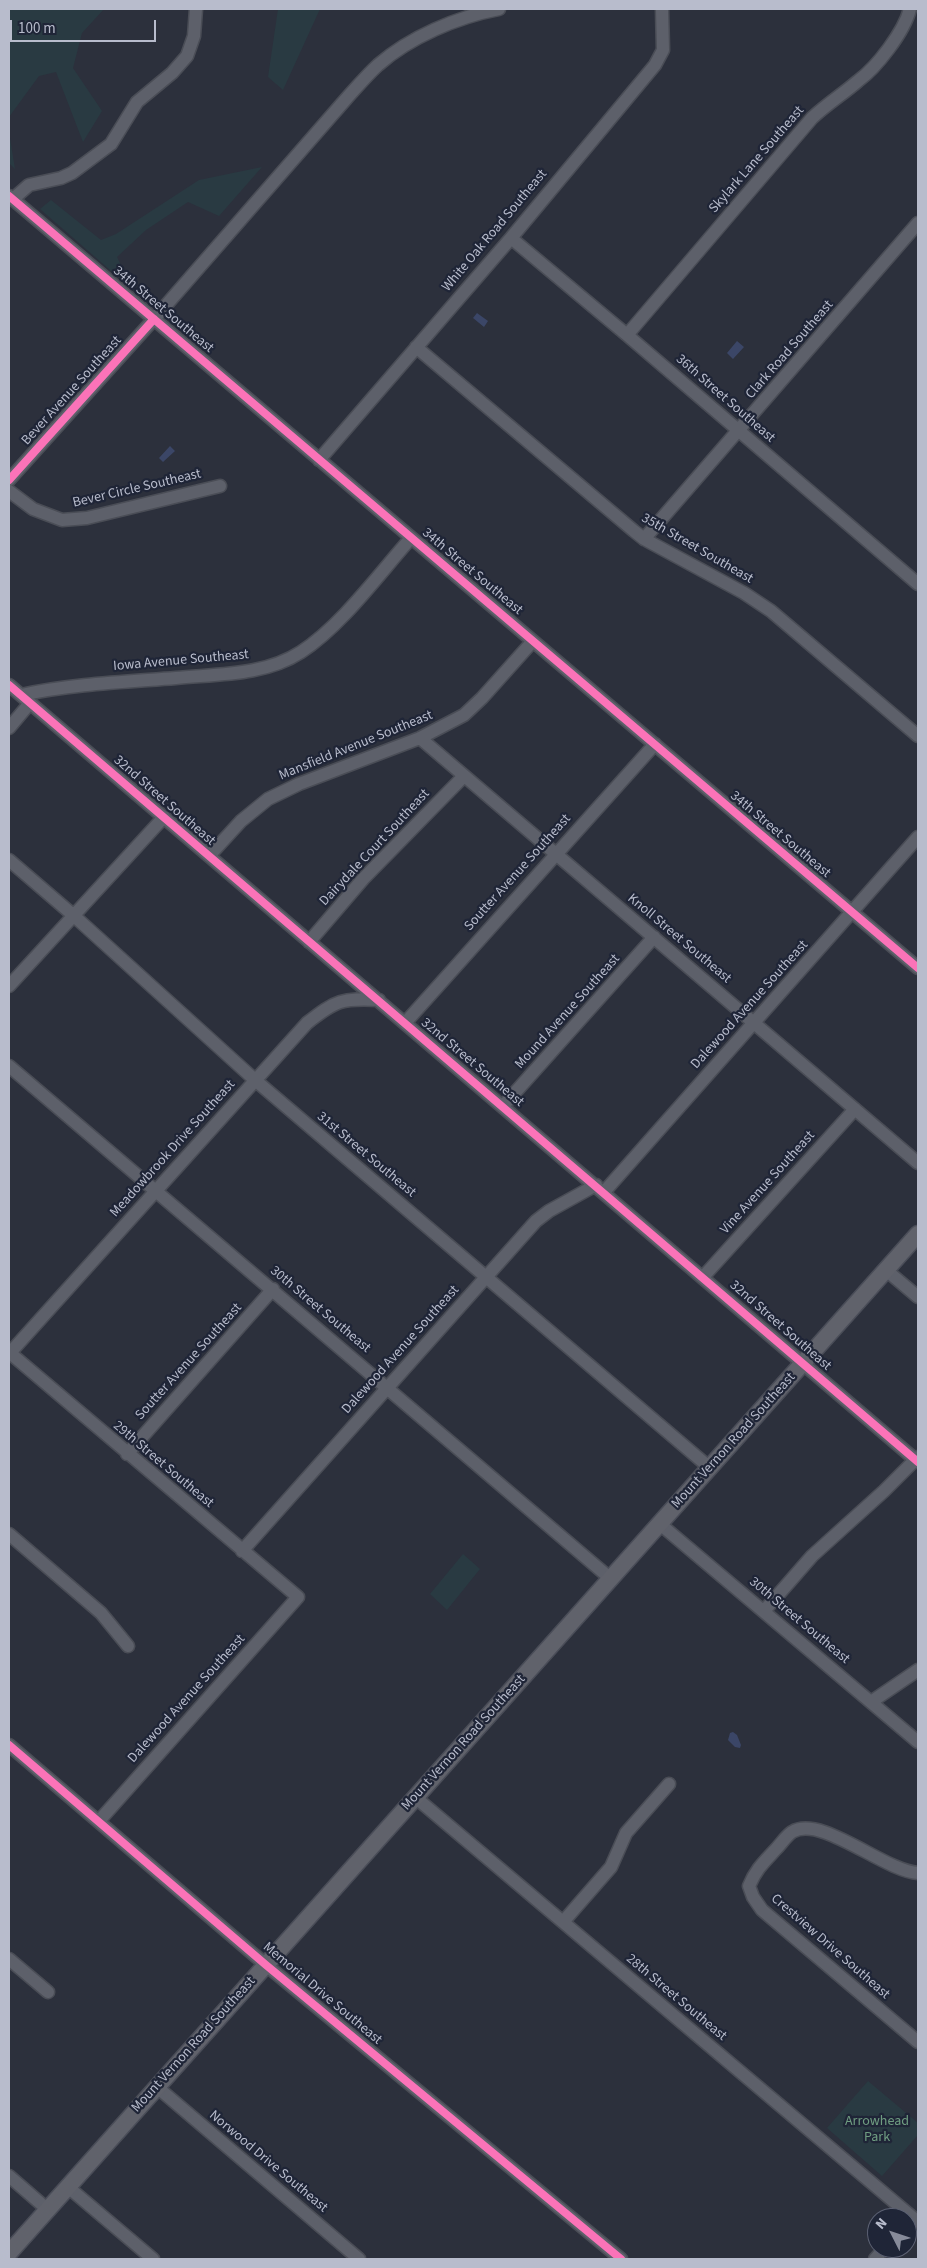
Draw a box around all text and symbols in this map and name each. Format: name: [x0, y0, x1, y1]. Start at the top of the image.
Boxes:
scale bar: [12, 10, 159, 42]
text: 100 m: [18, 18, 56, 39]
street label: Skylark Lane Southeast: [706, 103, 808, 217]
street label: White Oak Road Southeast: [439, 166, 551, 296]
street label: 34th Street Southeast: [109, 263, 217, 357]
street label: Clark Road Southeast: [743, 297, 837, 403]
street label: Bever Avenue Southeast: [18, 333, 126, 449]
street label: 36th Street Southeast: [672, 351, 778, 447]
street label: Bever Circle Southeast: [71, 466, 203, 512]
street label: 35th Street Southeast: [638, 510, 756, 588]
street label: 34th Street Southeast: [418, 525, 526, 619]
street label: Iowa Avenue Southeast: [112, 647, 250, 675]
street label: Mansfield Avenue Southeast: [277, 707, 435, 785]
street label: 32nd Street Southeast: [110, 752, 218, 850]
street label: Dairydale Court Southeast: [316, 786, 434, 910]
street label: 34th Street Southeast: [726, 788, 834, 882]
street label: Soutter Avenue Southeast: [461, 811, 575, 935]
street label: Knoll Street Southeast: [624, 891, 734, 987]
street label: Dalewood Avenue Southeast: [688, 937, 812, 1073]
street label: Mound Avenue Southeast: [512, 951, 624, 1073]
street label: 32nd Street Southeast: [417, 1015, 527, 1111]
street label: Meadowbrook Drive Southeast: [107, 1077, 239, 1221]
street label: 31st Street Southeast: [313, 1109, 419, 1201]
street label: Vine Avenue Southeast: [717, 1128, 819, 1238]
street label: 30th Street Southeast: [266, 1263, 374, 1357]
street label: 32nd Street Southeast: [726, 1277, 834, 1375]
street label: Dalewood Avenue Southeast: [339, 1282, 463, 1418]
street label: Soutter Avenue Southeast: [132, 1300, 246, 1424]
street label: Mount Vernon Road Southeast: [669, 1370, 799, 1512]
street label: 29th Street Southeast: [109, 1418, 217, 1512]
street label: 30th Street Southeast: [745, 1574, 853, 1668]
street label: Dalewood Avenue Southeast: [125, 1631, 249, 1767]
street label: Mount Vernon Road Southeast: [399, 1672, 529, 1814]
street label: Crestview Drive Southeast: [767, 1891, 893, 2003]
street label: Memorial Drive Southeast: [259, 1939, 385, 2049]
street label: 28th Street Southeast: [622, 1951, 730, 2045]
street label: Mount Vernon Road Southeast: [129, 1974, 259, 2116]
street label: Norwood Drive Southeast: [205, 2107, 331, 2217]
park label: Arrowhead Park: [845, 2114, 909, 2146]
north arrow: [867, 2208, 917, 2258]
text: N: [871, 2214, 892, 2234]

